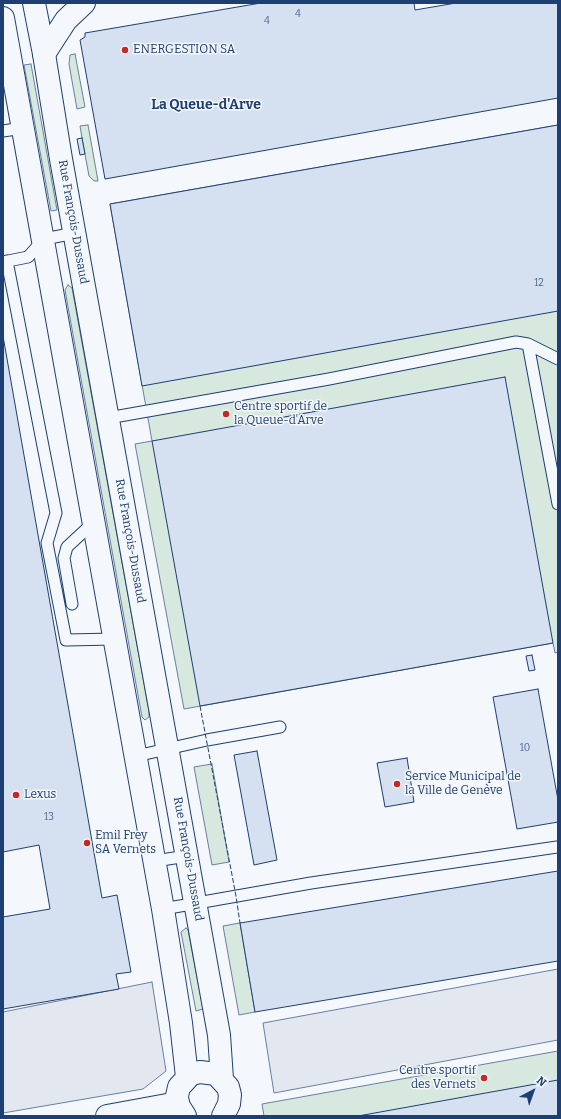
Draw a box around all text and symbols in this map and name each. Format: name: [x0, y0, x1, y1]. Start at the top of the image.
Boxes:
house number: 4: [295, 8, 301, 20]
house number: 4: [264, 15, 270, 27]
place label: ENERGESTION SA: [133, 43, 235, 57]
marker: ENERGESTION SA: [120, 45, 130, 55]
district label: La Queue-d'Arve: [151, 97, 261, 113]
street label: Rue François-Dussaud: [55, 159, 91, 285]
house number: 12: [534, 277, 544, 289]
place label: Centre sportif de la Queue-d'Arve: [234, 400, 327, 428]
marker: Centre sportif de la Queue-d'Arve: [221, 409, 231, 419]
street label: Rue François-Dussaud: [112, 478, 148, 604]
house number: 10: [520, 742, 530, 754]
place label: Service Municipal de la Ville de Genève: [405, 770, 521, 798]
marker: Service Municipal de la Ville de Genève: [392, 779, 402, 789]
place label: Lexus: [24, 788, 56, 802]
marker: Lexus: [11, 790, 21, 800]
street label: Rue François-Dussaud: [170, 796, 206, 922]
house number: 13: [44, 811, 54, 823]
place label: Emil Frey SA Vernets: [95, 829, 156, 857]
marker: Emil Frey SA Vernets: [82, 838, 92, 848]
place label: Centre sportif des Vernets: [399, 1064, 476, 1092]
north arrow: [513, 1071, 553, 1111]
marker: Centre sportif des Vernets: [479, 1073, 489, 1083]
text: N: [534, 1074, 549, 1089]

